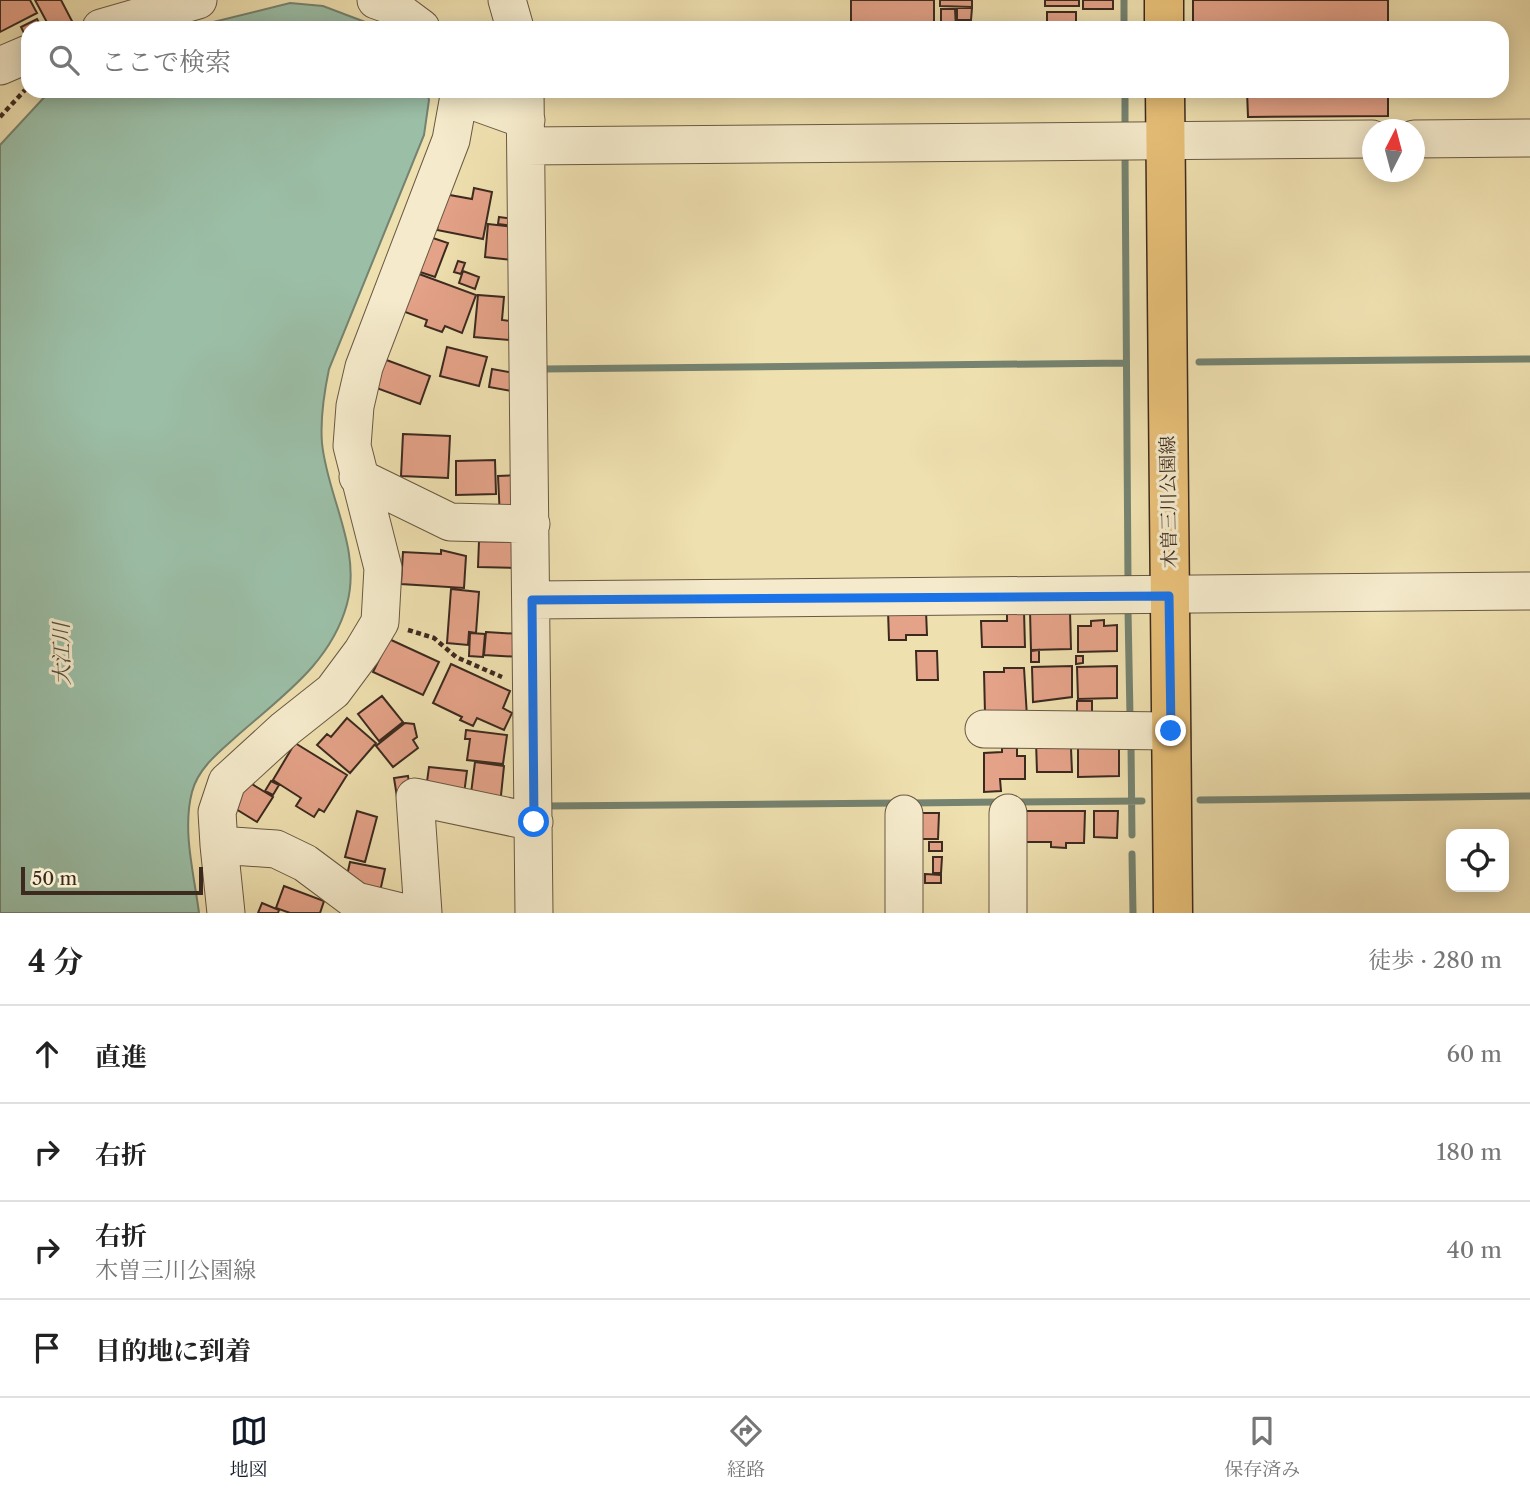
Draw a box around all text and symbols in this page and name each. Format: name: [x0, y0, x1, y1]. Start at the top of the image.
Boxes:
search box: [21, 21, 1509, 98]
icon: search: [45, 41, 83, 79]
text: ここで検索: [101, 46, 231, 78]
north arrow: [1362, 119, 1425, 182]
street label: 木曽三川公園線: [1156, 435, 1181, 569]
water label: 大江川: [48, 620, 75, 686]
route end: [1155, 715, 1186, 746]
route start: [518, 806, 549, 837]
map controls: [1446, 829, 1509, 892]
button: locate: [1446, 829, 1509, 892]
scale bar: [21, 864, 203, 896]
text: 50 m: [32, 867, 77, 890]
text: 4 分: [28, 943, 83, 980]
text: 徒歩 · 280 m: [1368, 946, 1502, 974]
icon: ahead: [28, 1035, 66, 1073]
text: 60 m: [1446, 1040, 1502, 1068]
text: 直進: [95, 1041, 147, 1073]
icon: right: [28, 1133, 66, 1171]
text: 180 m: [1437, 1138, 1502, 1166]
text: 右折: [95, 1139, 147, 1171]
text: 右折: [95, 1220, 147, 1252]
icon: right: [28, 1231, 66, 1269]
text: 40 m: [1447, 1236, 1502, 1264]
text: 木曽三川公園線: [95, 1256, 256, 1284]
icon: arrive: [28, 1329, 66, 1367]
text: 目的地に到着: [95, 1335, 251, 1367]
tab: 地図: [230, 1412, 268, 1481]
tab: 経路: [727, 1412, 765, 1481]
tab: 保存済み: [1224, 1412, 1300, 1481]

